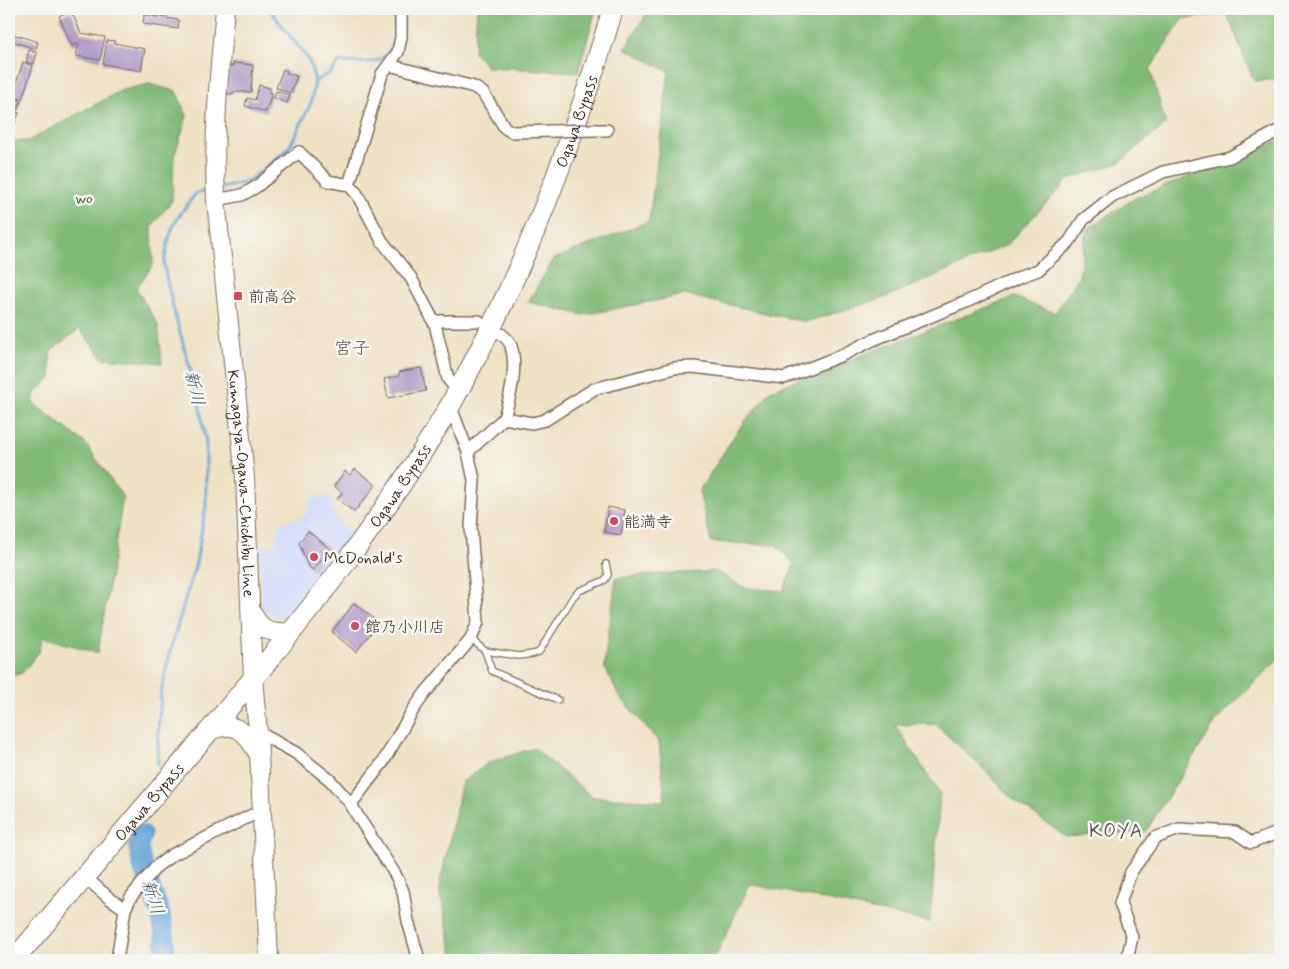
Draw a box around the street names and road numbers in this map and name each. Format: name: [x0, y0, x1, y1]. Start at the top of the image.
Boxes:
street label: Ogawa Bypass: [552, 73, 604, 171]
street label: Kumagaya-Ogawa-Chichibu Line: [222, 369, 259, 598]
street label: Ogawa Bypass: [365, 440, 437, 532]
street label: Ogawa Bypass: [111, 759, 189, 846]

